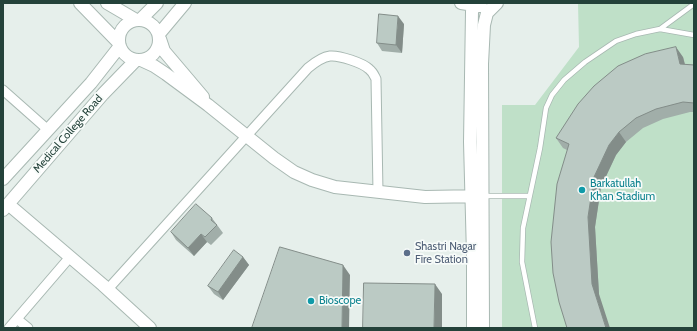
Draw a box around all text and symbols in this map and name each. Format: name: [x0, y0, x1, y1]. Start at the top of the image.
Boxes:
street label: Medical College Road: [31, 92, 105, 176]
place label: Barkatullah Khan Stadium: [590, 177, 655, 203]
marker: Barkatullah Khan Stadium: [577, 185, 587, 195]
place label: Shastri Nagar Fire Station: [415, 240, 476, 266]
marker: Shastri Nagar Fire Station: [402, 248, 412, 258]
place label: Bioscope: [319, 294, 361, 308]
marker: Bioscope: [306, 296, 316, 306]

